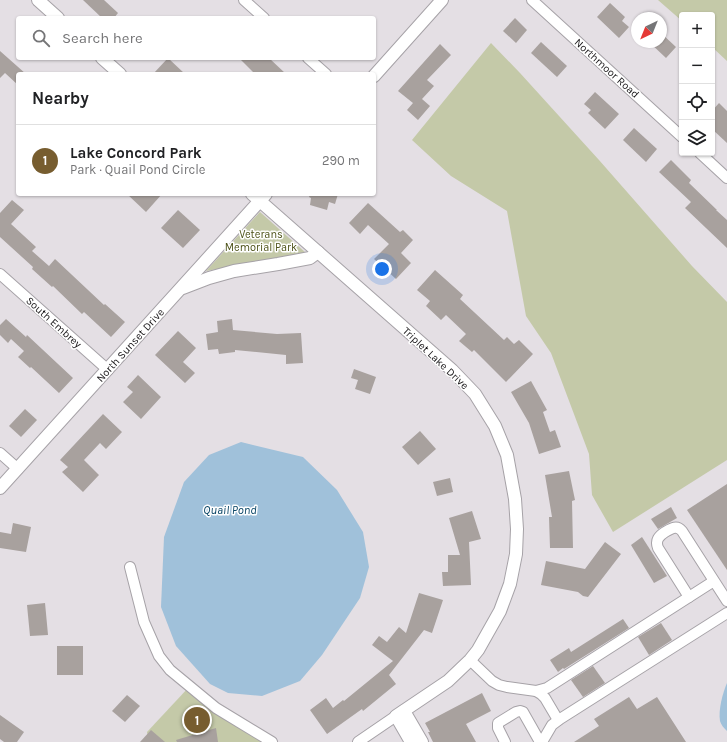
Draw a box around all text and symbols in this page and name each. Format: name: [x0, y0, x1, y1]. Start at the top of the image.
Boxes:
north arrow: [631, 12, 667, 48]
map controls: [679, 12, 715, 156]
button: +: [679, 12, 715, 48]
search box: [16, 16, 376, 60]
icon: search: [30, 27, 52, 49]
text: Search here: [62, 29, 143, 47]
street label: Northmoor Road: [572, 36, 642, 101]
button: −: [679, 48, 715, 84]
button: locate: [679, 84, 715, 120]
text: Nearby: [32, 88, 89, 108]
button: layers: [679, 120, 715, 156]
text: Lake Concord Park: [70, 144, 202, 162]
text: 1: [43, 153, 47, 168]
text: 290 m: [322, 153, 360, 168]
text: Park · Quail Pond Circle: [70, 162, 205, 177]
park label: Veterans Memorial Park: [225, 228, 297, 254]
your location: [372, 259, 392, 279]
street label: South Embrey: [23, 294, 84, 351]
street label: North Sunset Drive: [94, 306, 167, 385]
street label: Triplet Lake Drive: [400, 325, 472, 392]
water label: Quail Pond: [203, 503, 257, 517]
pin: 1: [184, 705, 210, 735]

